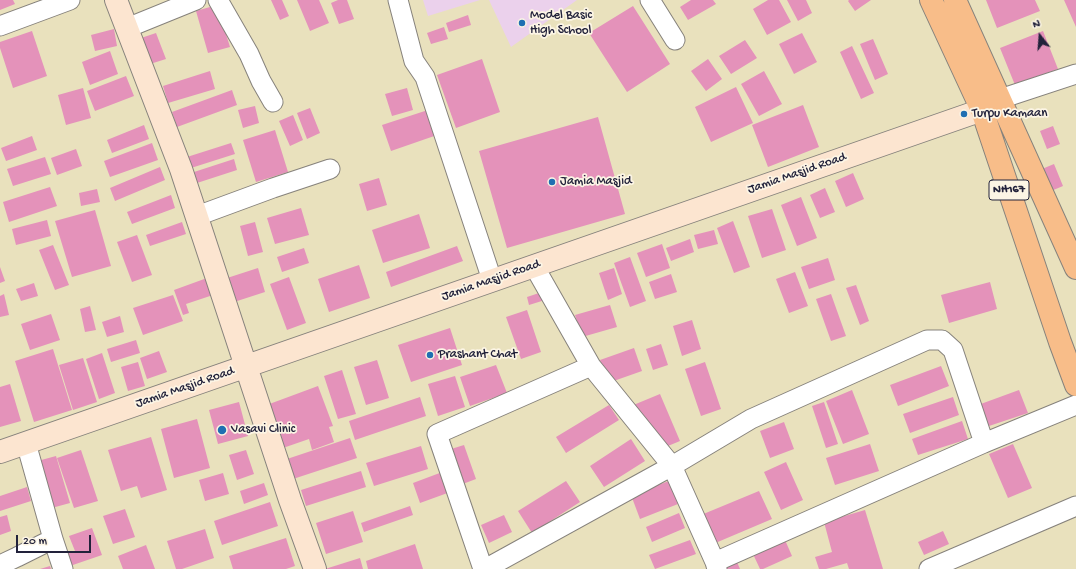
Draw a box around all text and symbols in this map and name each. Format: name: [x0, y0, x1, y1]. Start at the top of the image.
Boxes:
place label: Model Basic High School: [530, 8, 592, 39]
north arrow: [1020, 16, 1060, 56]
marker: Model Basic High School: [517, 18, 527, 28]
text: N: [1031, 18, 1042, 31]
place label: Turpu Kamaan: [972, 106, 1047, 122]
marker: Turpu Kamaan: [959, 109, 969, 119]
street label: Jamia Masjid Road: [746, 150, 848, 198]
place label: Jamia Masjid: [560, 174, 632, 190]
marker: Jamia Masjid: [547, 177, 557, 187]
road number: NH167: [989, 180, 1029, 200]
street label: Jamia Masjid Road: [440, 257, 542, 305]
place label: Prashant Chat: [438, 347, 517, 363]
marker: Prashant Chat: [425, 350, 435, 360]
street label: Jamia Masjid Road: [134, 364, 236, 412]
place label: Vasavi Clinic: [231, 422, 295, 438]
marker: Vasavi Clinic: [216, 424, 228, 436]
scale bar: [18, 527, 93, 553]
text: 20 m: [23, 535, 47, 549]

